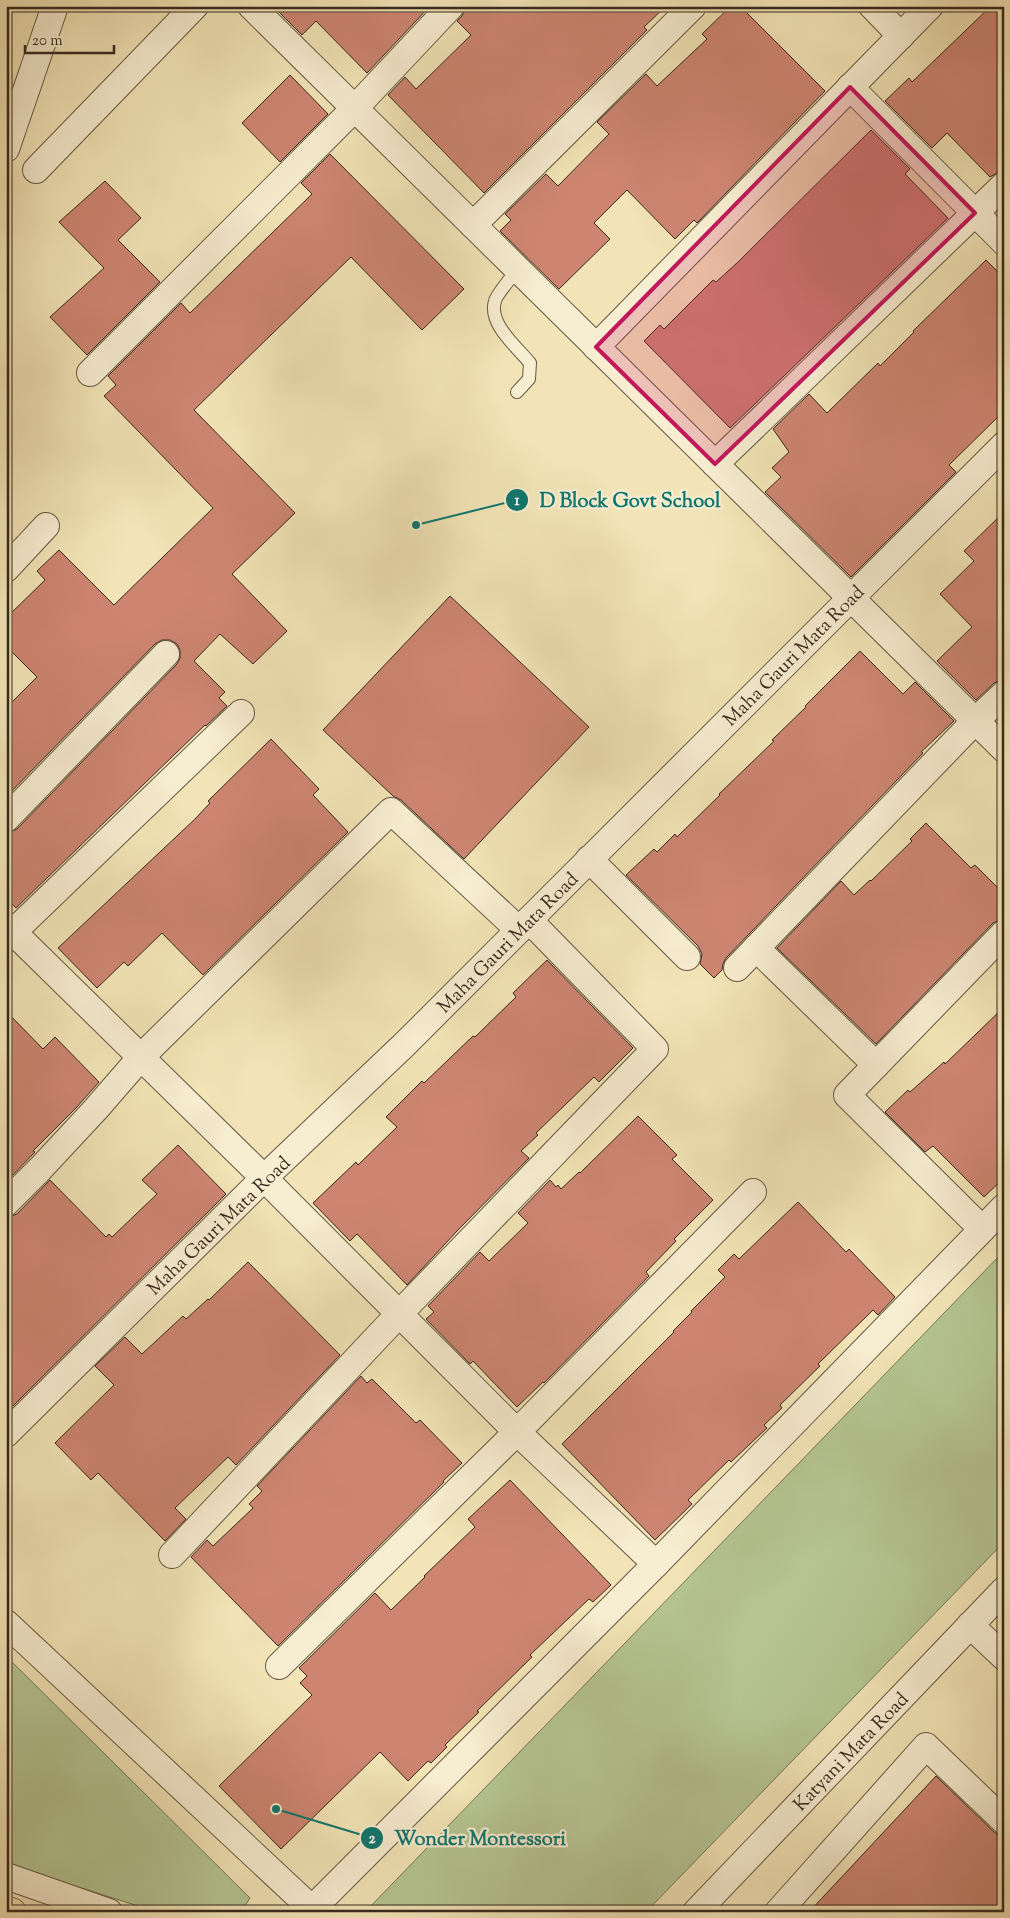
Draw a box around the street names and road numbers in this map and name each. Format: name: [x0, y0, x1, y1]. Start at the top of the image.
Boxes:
street label: Maha Gauri Mata Road: [718, 580, 872, 733]
street label: Maha Gauri Mata Road: [432, 867, 586, 1020]
street label: Maha Gauri Mata Road: [142, 1151, 298, 1302]
street label: Katyani Mata Road: [788, 1687, 916, 1818]

